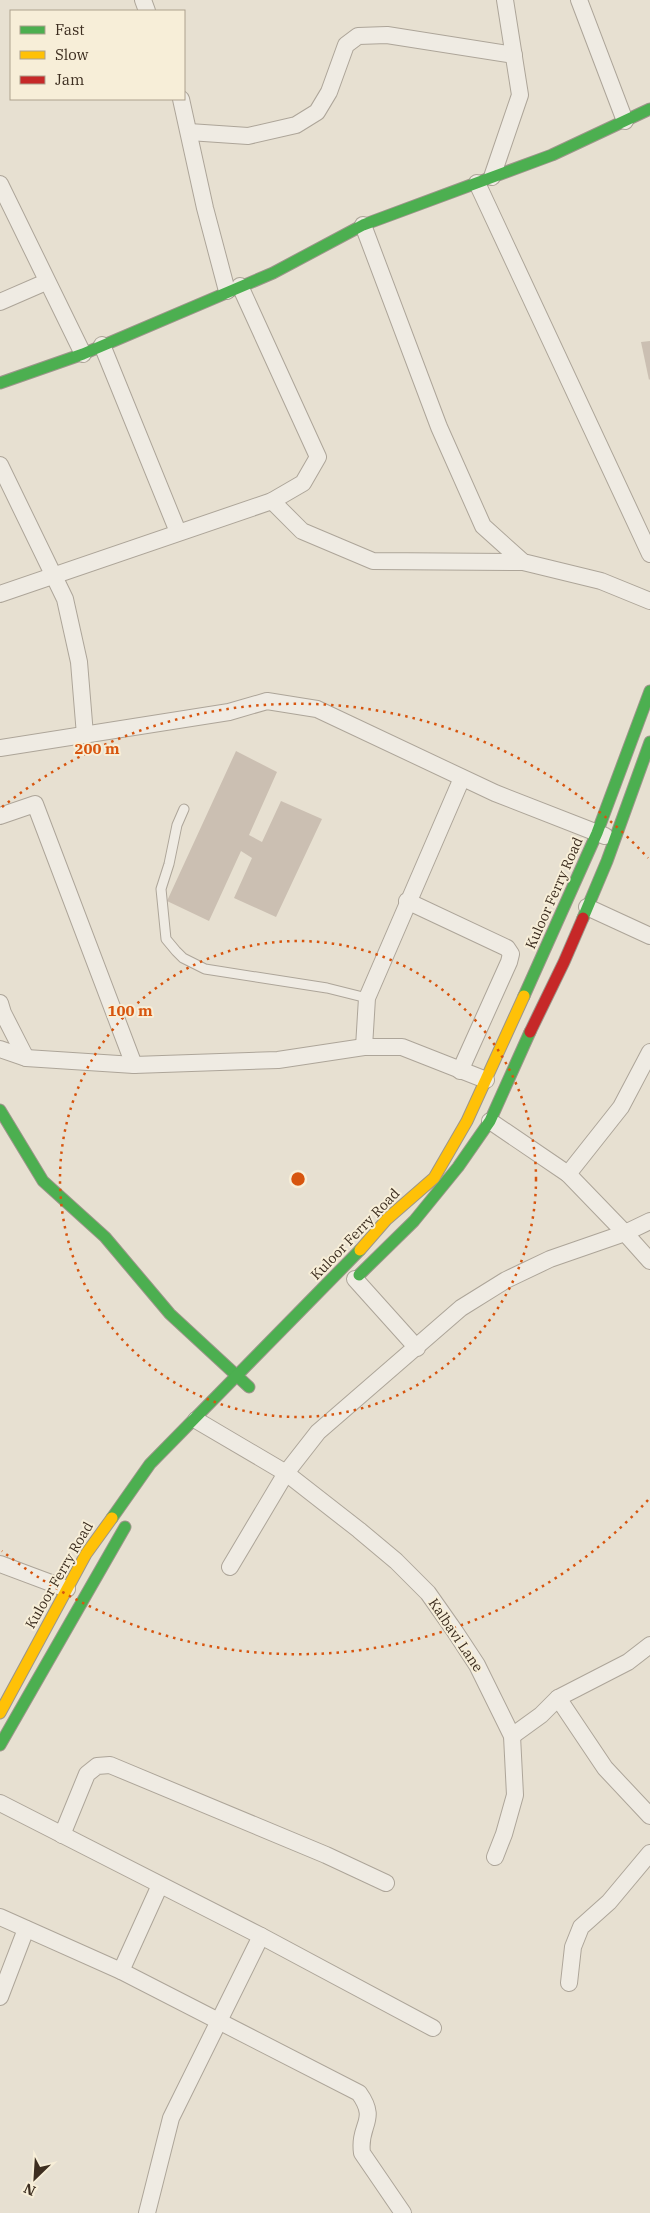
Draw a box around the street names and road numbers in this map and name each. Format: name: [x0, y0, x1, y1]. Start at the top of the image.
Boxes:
street label: Kuloor Ferry Road: [521, 834, 587, 952]
street label: Kuloor Ferry Road: [307, 1184, 404, 1284]
street label: Kuloor Ferry Road: [21, 1518, 97, 1632]
street label: Kalbavi Lane: [425, 1595, 487, 1675]

